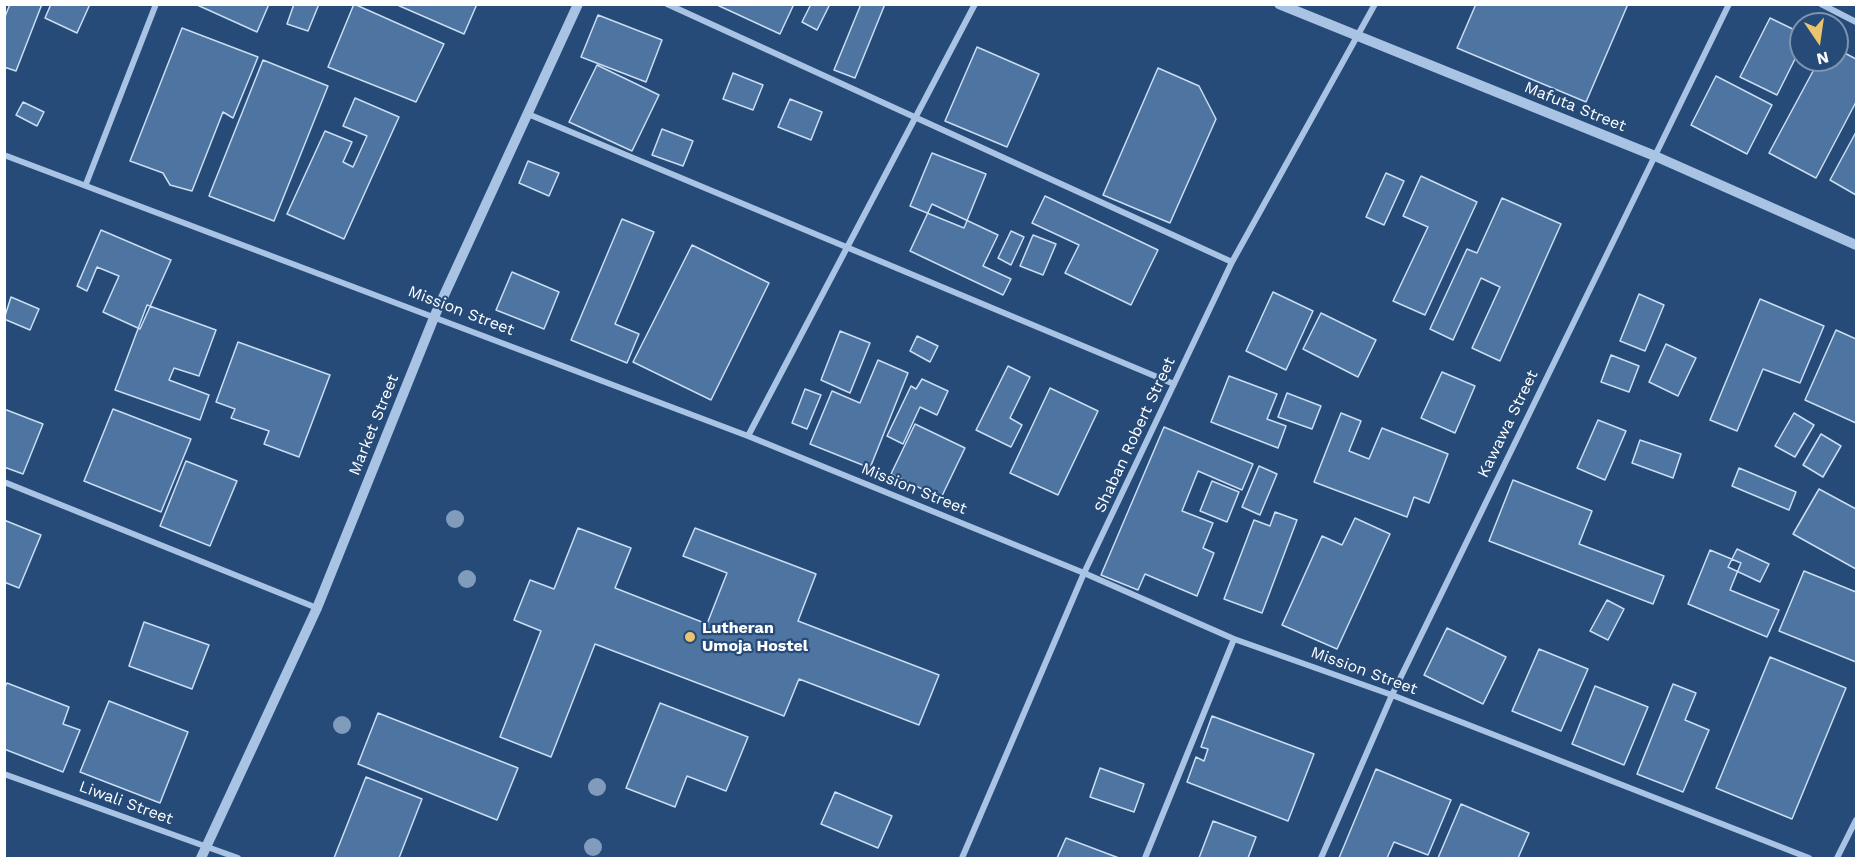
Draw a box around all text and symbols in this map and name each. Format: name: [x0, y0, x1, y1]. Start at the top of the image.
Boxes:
north arrow: [1789, 12, 1849, 72]
text: N: [1815, 47, 1831, 69]
street label: Mafuta Street: [1521, 78, 1629, 136]
street label: Mission Street: [405, 282, 517, 340]
street label: Shaban Robert Street: [1091, 354, 1179, 516]
street label: Kawawa Street: [1474, 367, 1542, 481]
street label: Market Street: [345, 372, 403, 478]
street label: Mission Street: [858, 459, 970, 519]
place label: Lutheran Umoja Hostel: [702, 618, 808, 656]
marker: Lutheran Umoja Hostel: [683, 630, 697, 644]
street label: Mission Street: [1308, 643, 1420, 699]
street label: Liwali Street: [76, 777, 176, 829]

